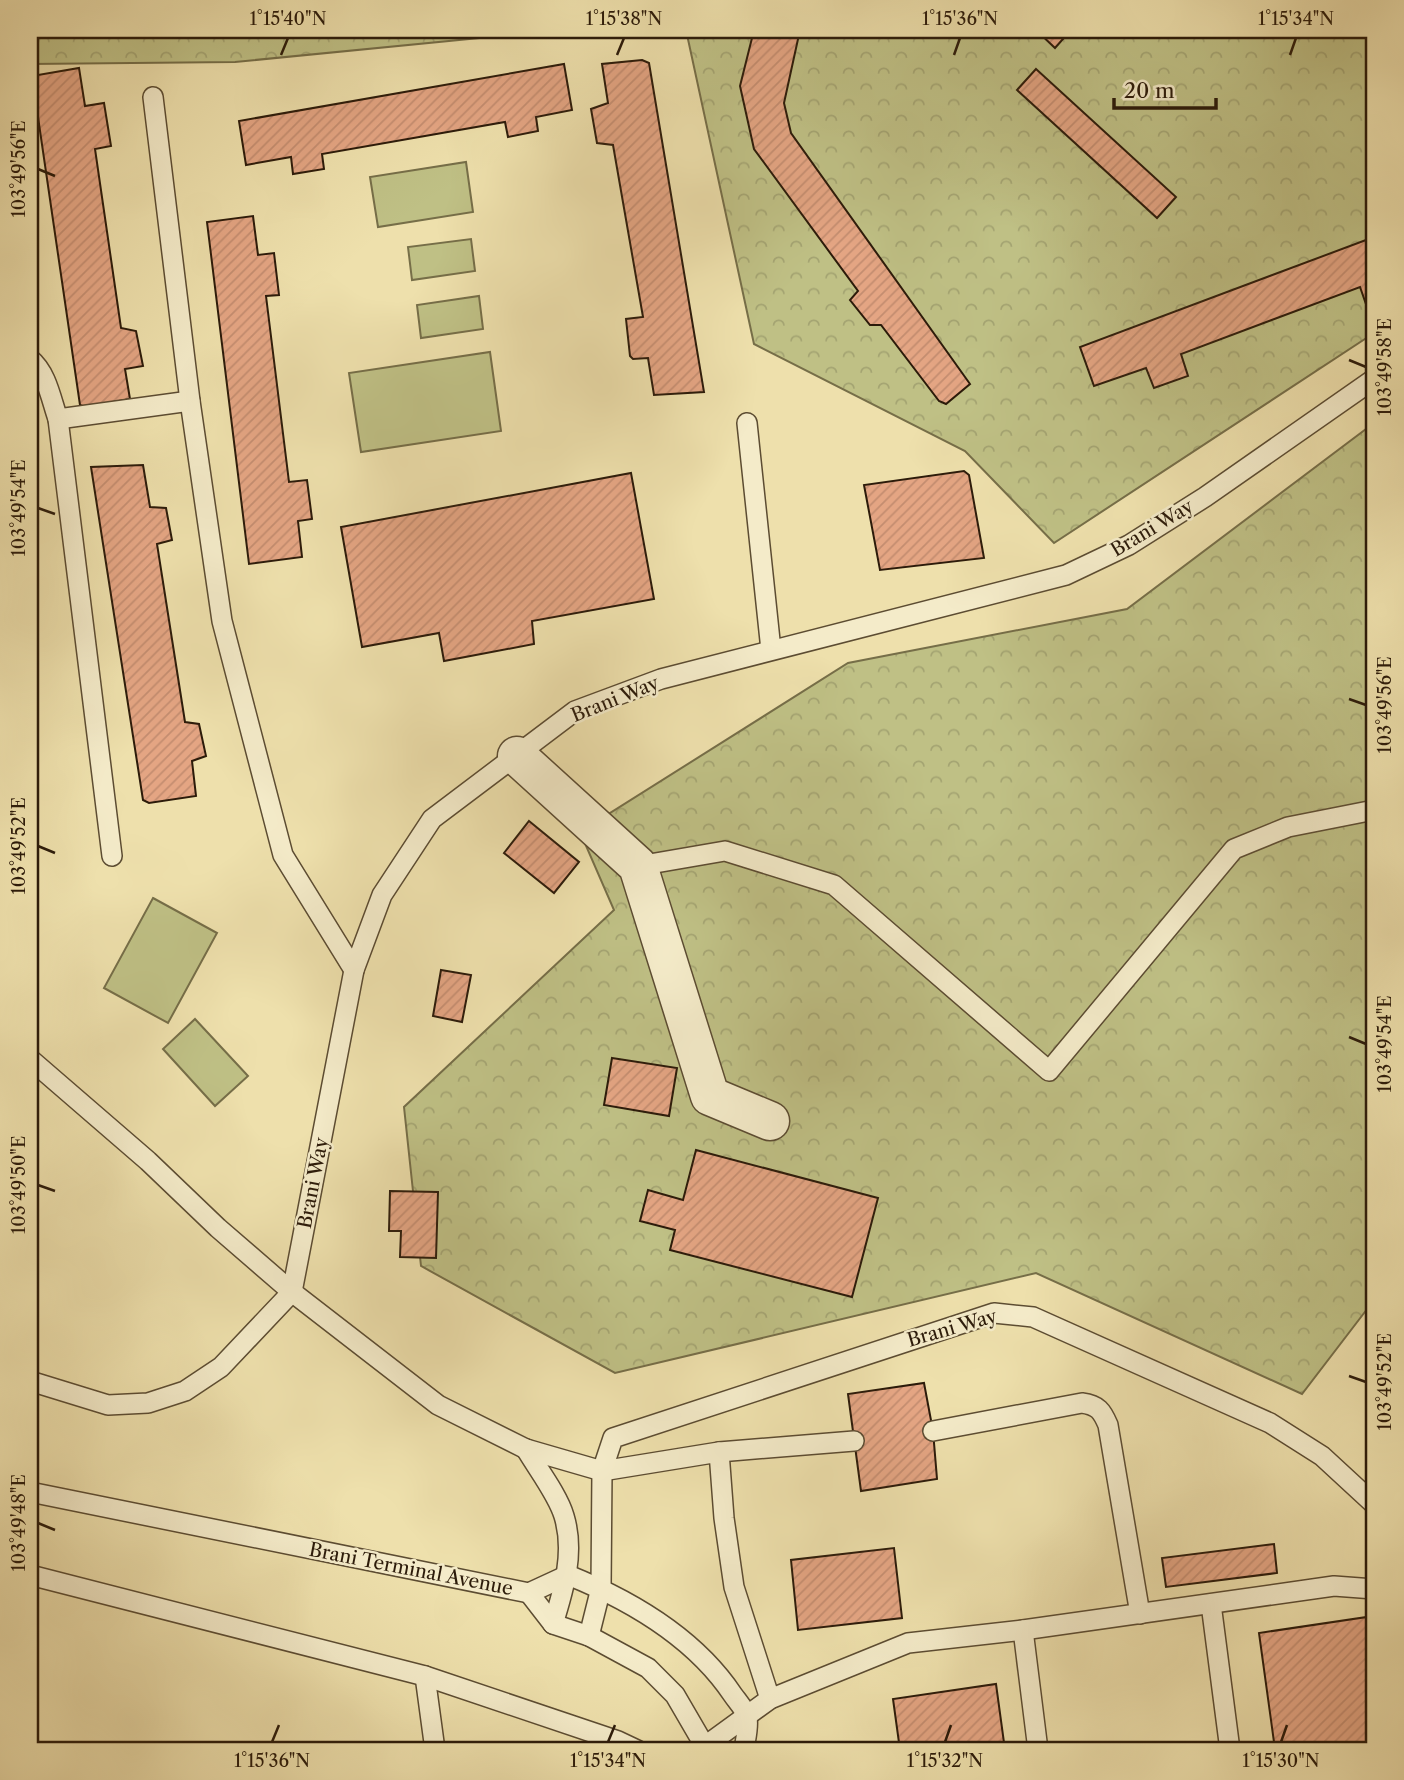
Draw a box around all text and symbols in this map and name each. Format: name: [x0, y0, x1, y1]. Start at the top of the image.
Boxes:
text: 1°15'40"N: [249, 8, 327, 30]
text: 1°15'38"N: [586, 8, 662, 30]
text: 1°15'36"N: [922, 8, 998, 30]
text: 1°15'34"N: [1258, 8, 1334, 30]
scale bar: [1114, 66, 1215, 110]
text: 20 m: [1124, 78, 1175, 103]
text: 103°49'56"E: [8, 120, 30, 218]
text: 103°49'58"E: [1374, 318, 1396, 416]
text: 103°49'54"E: [8, 459, 30, 557]
street label: Brani Way: [1106, 494, 1198, 562]
text: 103°49'56"E: [1374, 656, 1396, 754]
street label: Brani Way: [568, 671, 663, 727]
text: 103°49'52"E: [8, 797, 30, 895]
text: 103°49'54"E: [1374, 995, 1396, 1093]
street label: Brani Way: [293, 1135, 333, 1231]
text: 103°49'50"E: [8, 1136, 30, 1234]
street label: Brani Way: [904, 1304, 1000, 1352]
text: 103°49'52"E: [1374, 1333, 1396, 1431]
text: 103°49'48"E: [8, 1474, 30, 1572]
street label: Brani Terminal Avenue: [307, 1538, 515, 1600]
text: 1°15'36"N: [234, 1750, 310, 1772]
text: 1°15'34"N: [570, 1750, 646, 1772]
text: 1°15'32"N: [907, 1750, 983, 1772]
text: 1°15'30"N: [1242, 1750, 1320, 1772]

